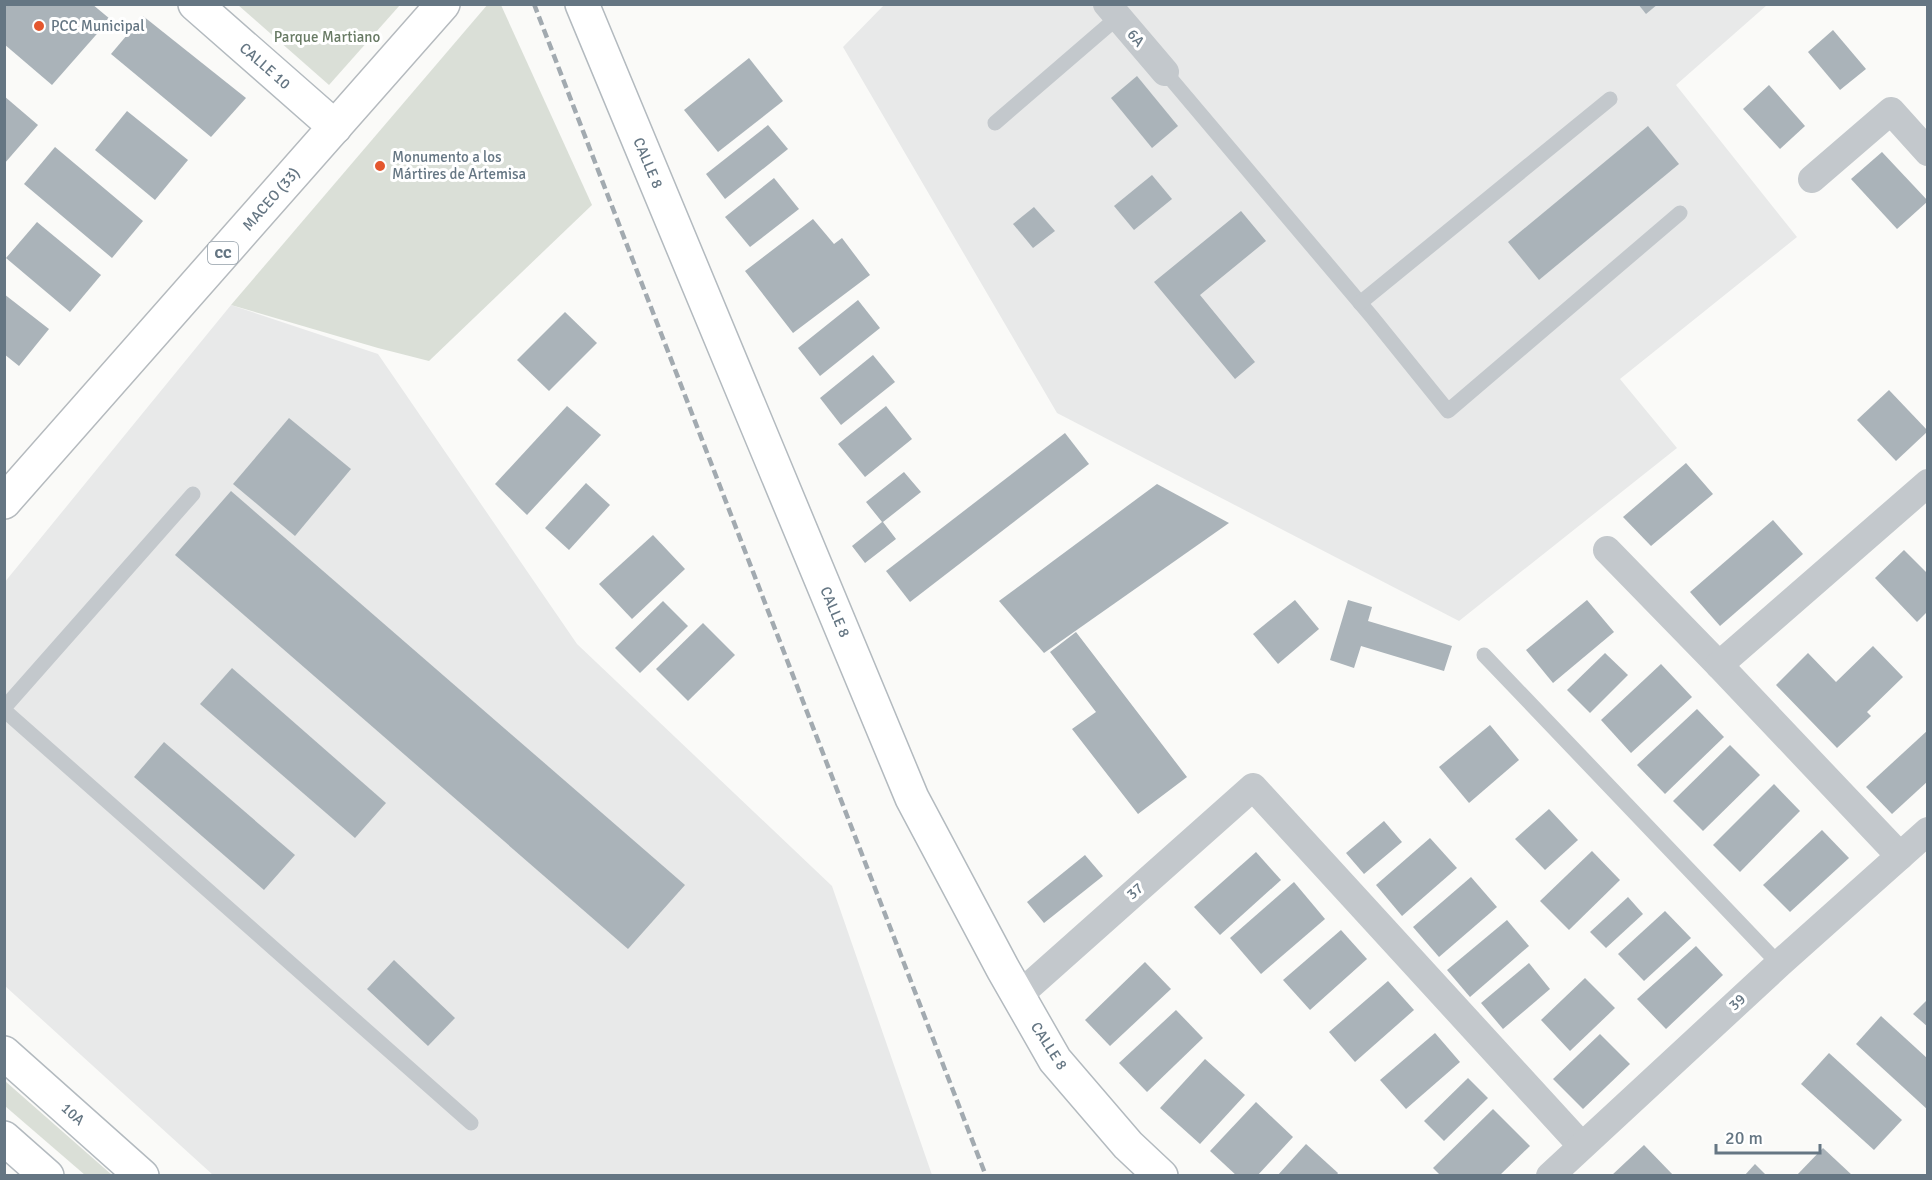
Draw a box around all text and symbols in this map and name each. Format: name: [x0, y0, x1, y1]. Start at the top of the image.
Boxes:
place label: PCC Municipal: [51, 17, 145, 35]
marker: PCC Municipal: [32, 19, 46, 33]
street label: 6A: [1124, 26, 1148, 50]
park label: Parque Martiano: [274, 28, 381, 46]
street label: CALLE 10: [236, 39, 294, 93]
street label: CALLE 8: [629, 135, 667, 191]
place label: Monumento a los Mártires de Artemisa: [392, 148, 526, 183]
marker: Monumento a los Mártires de Artemisa: [373, 159, 387, 173]
street label: MACEO (33): [239, 164, 303, 234]
road number: CC: [208, 242, 238, 264]
street label: CALLE 8: [816, 584, 854, 640]
street label: 37: [1123, 879, 1147, 903]
street label: 39: [1725, 990, 1749, 1014]
street label: CALLE 8: [1027, 1019, 1071, 1073]
street label: 10A: [58, 1099, 88, 1129]
scale bar: [1716, 1117, 1820, 1155]
text: 20 m: [1725, 1127, 1763, 1149]

